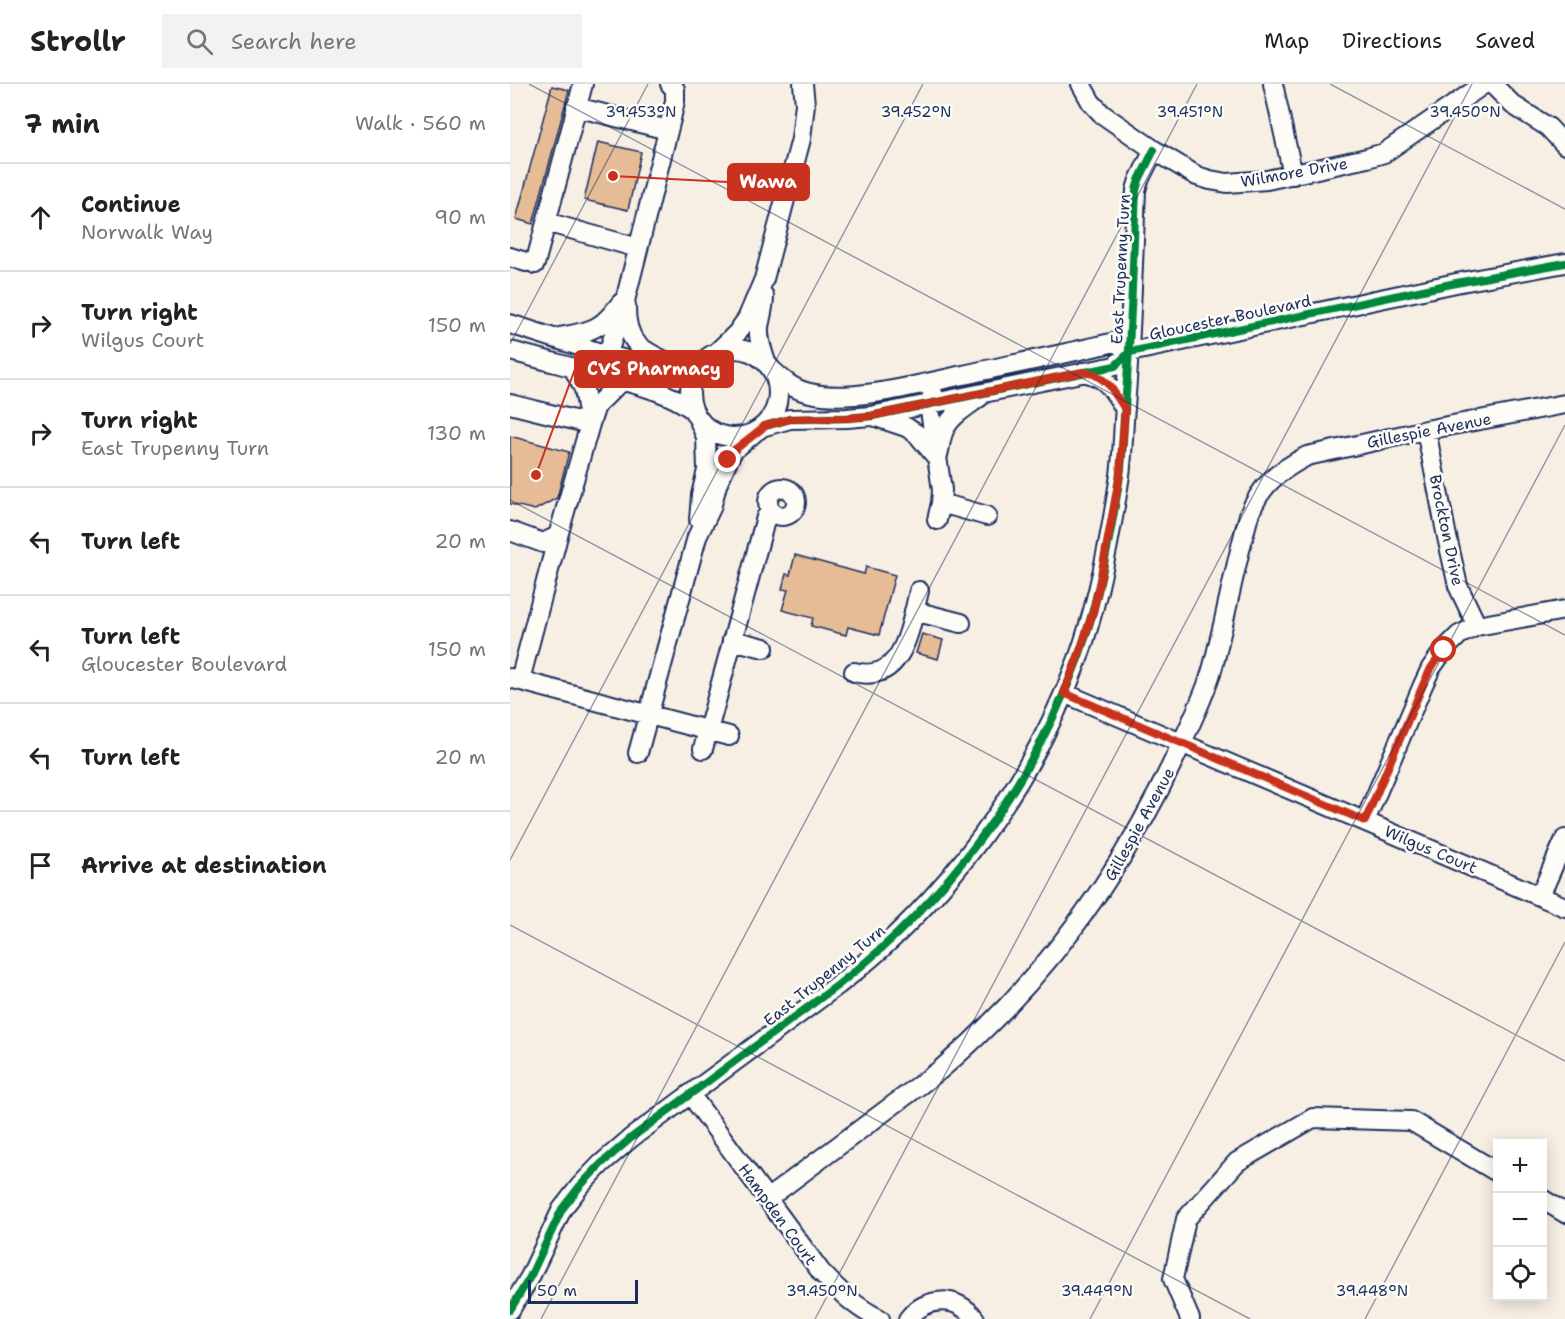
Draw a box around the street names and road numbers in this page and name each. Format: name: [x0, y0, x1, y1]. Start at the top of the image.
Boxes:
street label: Wilmore Drive: [1239, 153, 1349, 192]
street label: East Trupenny Turn: [1106, 193, 1135, 345]
street label: Gloucester Boulevard: [1147, 290, 1313, 345]
street label: Gillespie Avenue: [1365, 408, 1493, 453]
street label: Brockton Drive: [1424, 473, 1469, 588]
street label: Gillespie Avenue: [1100, 764, 1179, 885]
street label: Wilgus Court: [1381, 821, 1480, 878]
street label: East Trupenny Turn: [759, 920, 890, 1031]
street label: Hampden Court: [734, 1159, 822, 1269]

